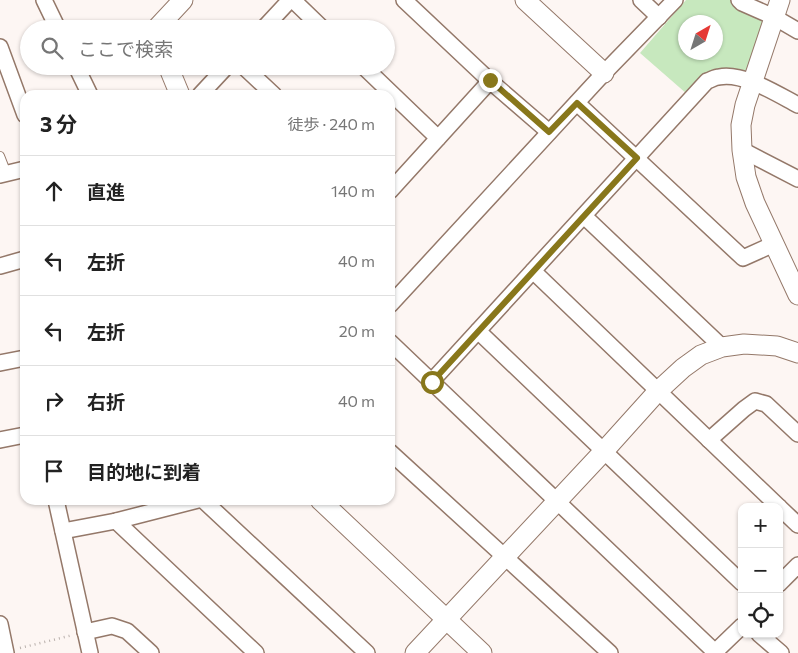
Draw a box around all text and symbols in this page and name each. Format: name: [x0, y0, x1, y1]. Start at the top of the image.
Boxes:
north arrow: [678, 15, 723, 60]
search box: [20, 20, 395, 75]
icon: search: [38, 34, 66, 62]
text: ここで検索: [78, 37, 173, 60]
route end: [479, 69, 502, 92]
text: 3 分: [40, 111, 77, 136]
text: 徒歩 · 240 m: [287, 114, 375, 133]
icon: ahead: [40, 177, 68, 205]
text: 直進: [87, 180, 125, 203]
text: 140 m: [331, 181, 375, 200]
icon: left: [40, 247, 68, 275]
text: 左折: [87, 250, 125, 273]
text: 40 m: [338, 251, 375, 270]
icon: left: [40, 317, 68, 345]
text: 左折: [87, 320, 125, 343]
text: 20 m: [339, 321, 375, 340]
route start: [421, 371, 444, 394]
icon: right: [40, 387, 68, 415]
text: 右折: [87, 390, 125, 413]
text: 40 m: [338, 391, 375, 410]
icon: arrive: [40, 457, 68, 485]
text: 目的地に到着: [87, 460, 201, 483]
map controls: [738, 503, 783, 638]
button: +: [738, 503, 783, 548]
button: −: [738, 548, 783, 593]
button: locate: [738, 593, 783, 638]

